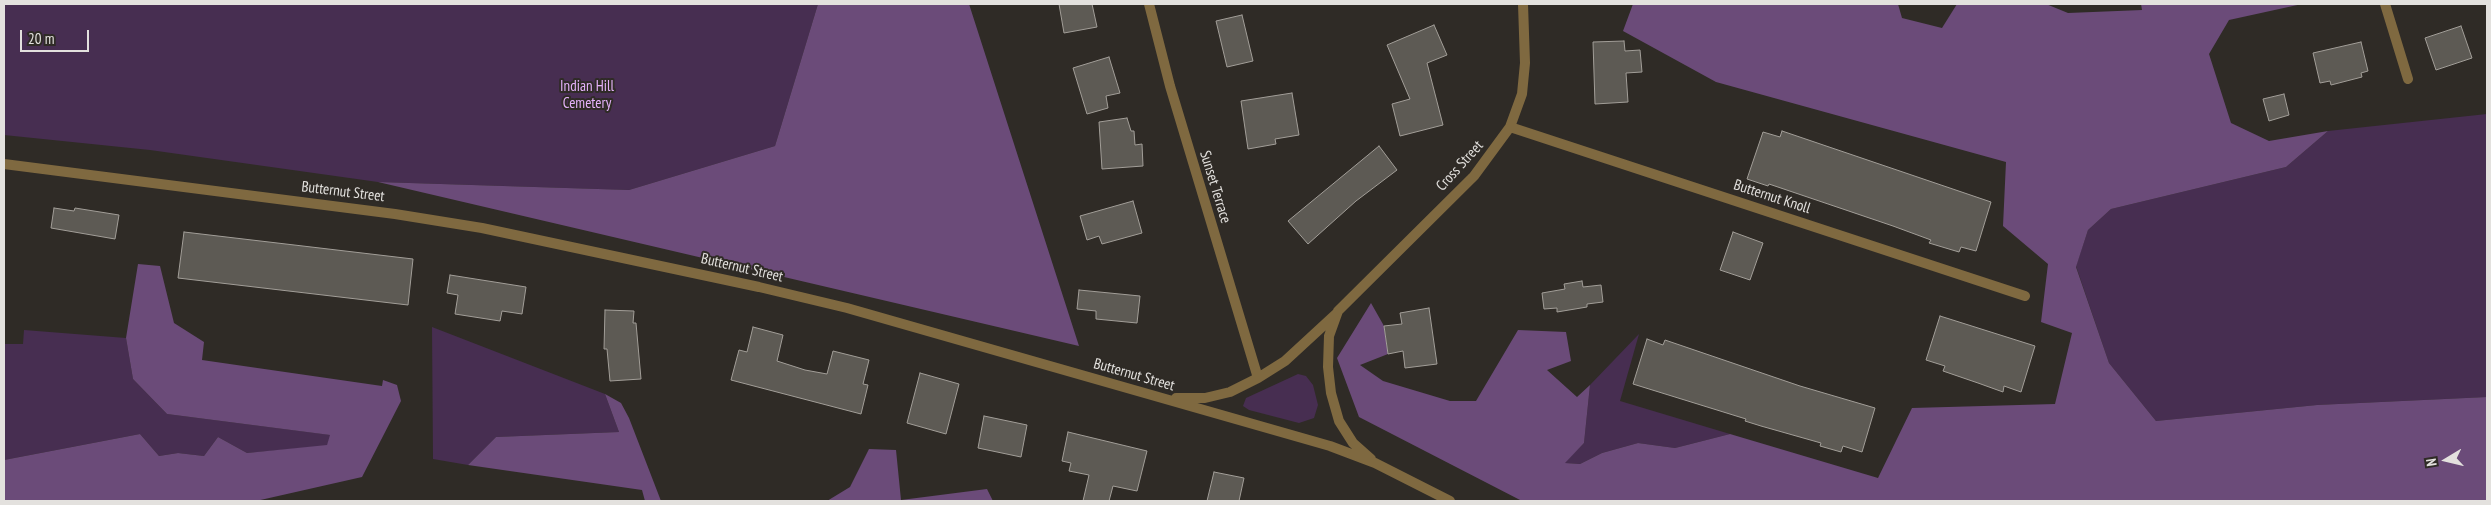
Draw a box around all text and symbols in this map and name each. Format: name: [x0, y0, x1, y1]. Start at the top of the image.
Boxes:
scale bar: [22, 20, 91, 52]
text: 20 m: [28, 29, 54, 48]
park label: Indian Hill Cemetery: [560, 78, 614, 113]
street label: Cross Street: [1433, 137, 1487, 195]
street label: Sunset Terrace: [1195, 149, 1235, 225]
street label: Butternut Knoll: [1731, 176, 1813, 218]
street label: Butternut Street: [300, 178, 386, 206]
street label: Butternut Street: [699, 250, 785, 286]
street label: Butternut Street: [1091, 355, 1177, 395]
north arrow: [2421, 435, 2471, 485]
text: N: [2422, 457, 2441, 467]

